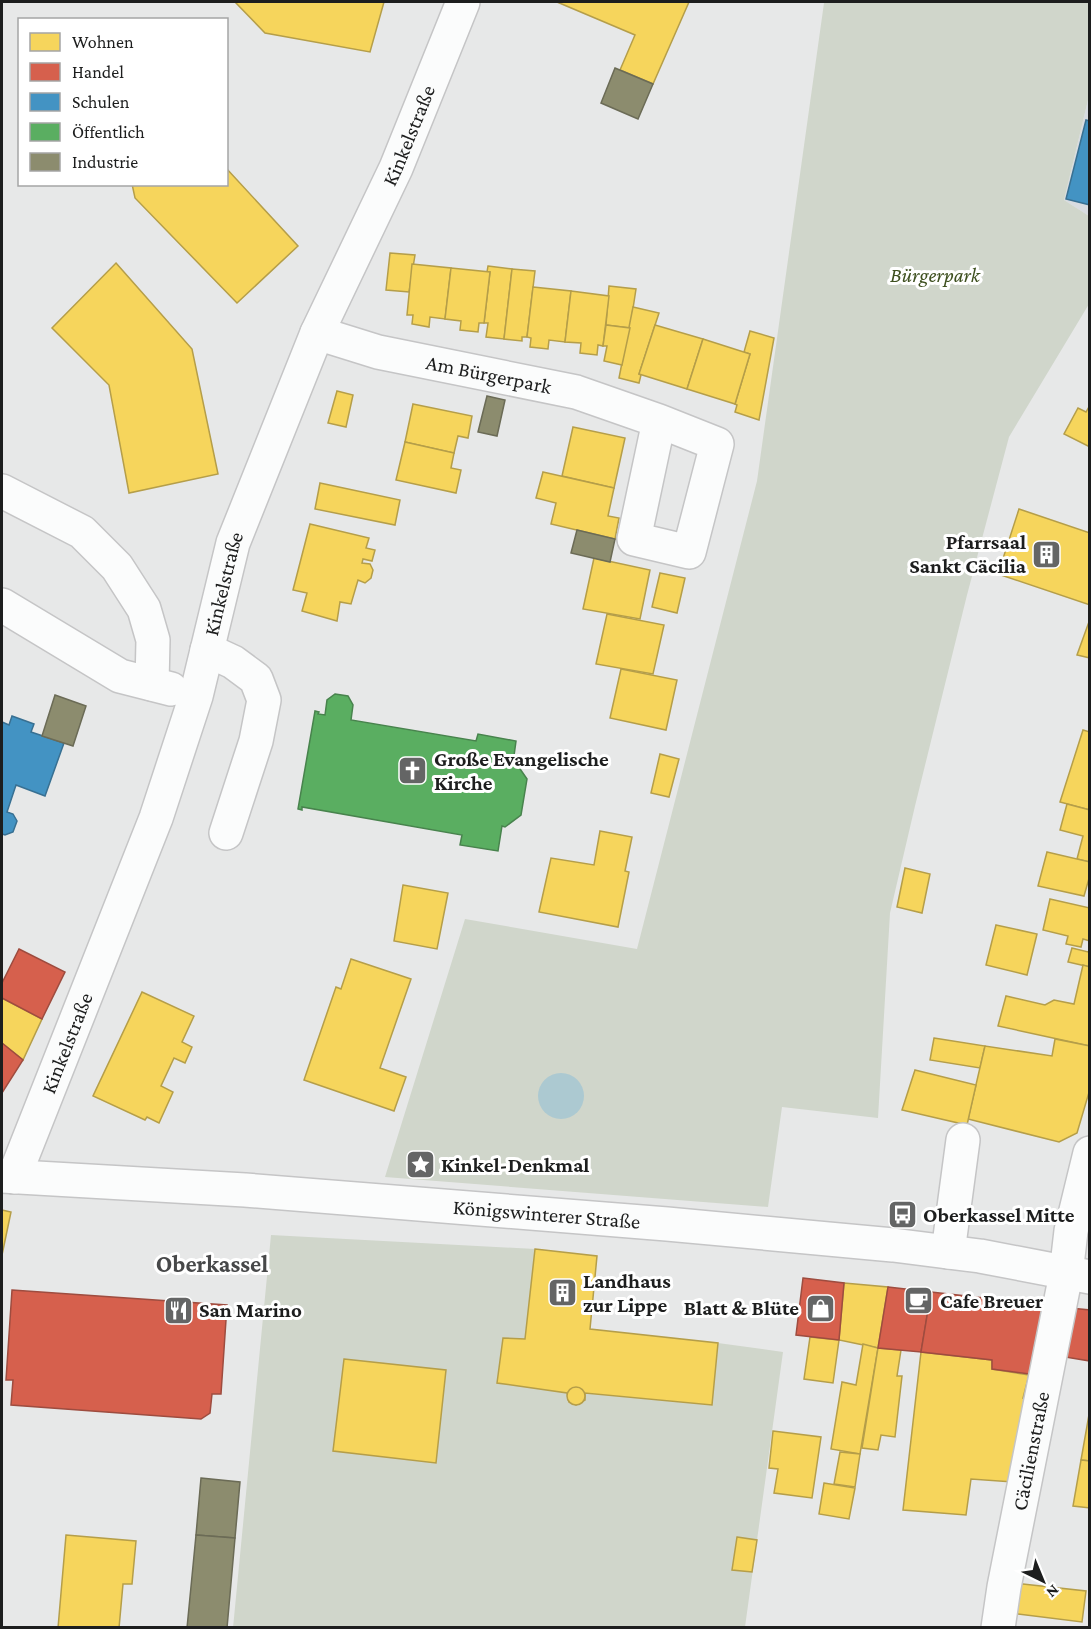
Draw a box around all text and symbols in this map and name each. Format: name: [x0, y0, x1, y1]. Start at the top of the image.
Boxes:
legend: [18, 18, 228, 186]
text: Wohnen: [72, 32, 134, 52]
text: Handel: [72, 62, 124, 82]
street label: Kinkelstraße: [377, 82, 440, 190]
text: Schulen: [72, 92, 130, 112]
text: Öffentlich: [72, 122, 145, 142]
text: Industrie: [72, 152, 138, 172]
park label: Bürgerpark: [890, 263, 981, 287]
street label: Am Bürgerpark: [424, 350, 554, 399]
street label: Kinkelstraße: [199, 528, 248, 638]
place label: Pfarrsaal Sankt Cäcilia: [909, 530, 1027, 578]
building icon: Pfarrsaal Sankt Cäcilia: [1031, 538, 1063, 570]
place label: Große Evangelische Kirche: [434, 747, 609, 795]
church icon: Große Evangelische Kirche: [397, 755, 429, 787]
street label: Kinkelstraße: [36, 989, 98, 1097]
place icon: Kinkel-Denkmal: [404, 1149, 436, 1181]
place label: Kinkel-Denkmal: [441, 1153, 589, 1177]
street label: Königswinterer Straße: [452, 1195, 641, 1234]
bus stop icon: Oberkassel Mitte: [886, 1199, 918, 1231]
place label: Oberkassel Mitte: [923, 1203, 1075, 1227]
district label: Oberkassel: [156, 1250, 268, 1277]
place label: Landhaus zur Lippe: [583, 1269, 671, 1317]
building icon: Landhaus zur Lippe: [546, 1277, 578, 1309]
cafe icon: Cafe Breuer: [903, 1285, 935, 1317]
place label: Cafe Breuer: [940, 1289, 1044, 1313]
shop icon: Blatt & Blüte: [804, 1292, 836, 1324]
restaurant icon: San Marino: [162, 1294, 194, 1326]
place label: Blatt & Blüte: [684, 1296, 799, 1320]
place label: San Marino: [199, 1298, 302, 1322]
street label: Cäcilienstraße: [1007, 1390, 1054, 1513]
north arrow: [1013, 1551, 1073, 1611]
text: N: [1043, 1582, 1063, 1602]

